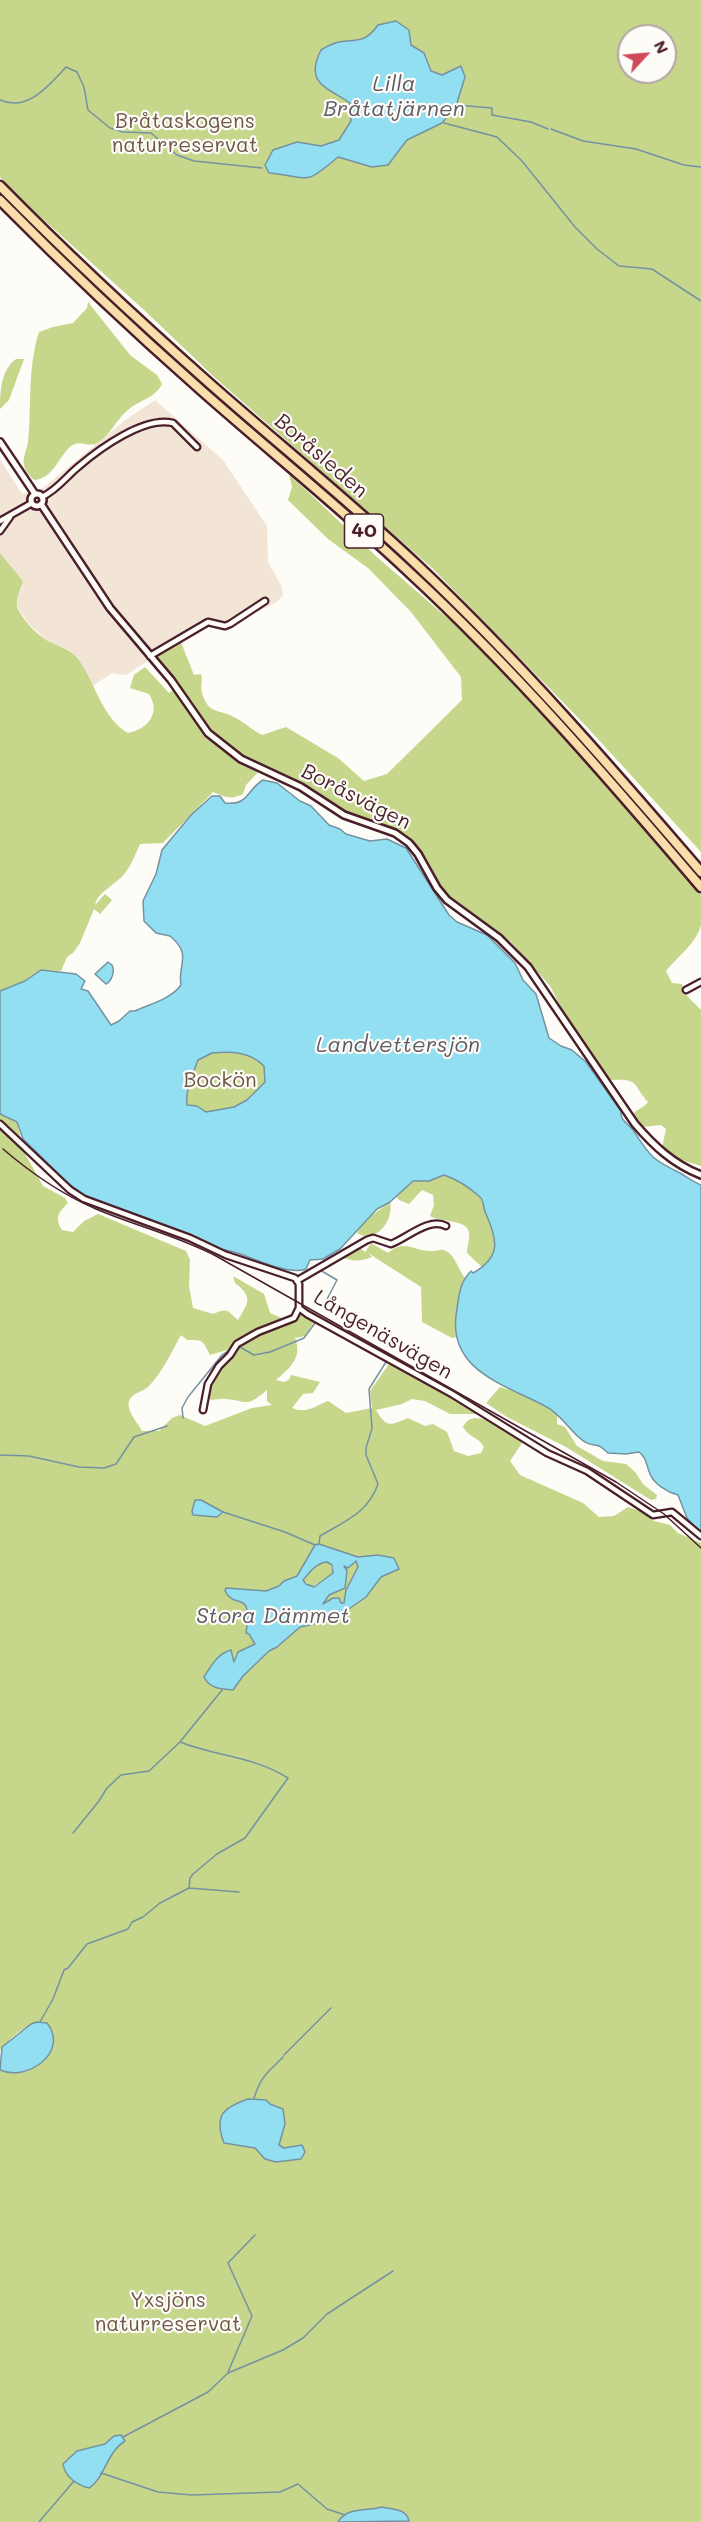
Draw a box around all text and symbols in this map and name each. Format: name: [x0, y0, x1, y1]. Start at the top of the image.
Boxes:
north arrow: [617, 24, 677, 84]
text: N: [650, 37, 674, 57]
water label: Lilla Bråtatjärnen: [323, 71, 465, 122]
park label: Bråtaskogens naturreservat: [112, 109, 258, 159]
street label: Boråsleden: [269, 409, 373, 503]
road number: 40: [344, 514, 384, 548]
street label: Boråsvägen: [297, 759, 415, 835]
water label: Landvettersjön: [316, 1032, 480, 1058]
park label: Bockön: [183, 1068, 257, 1094]
street label: Långenäsvägen: [309, 1285, 457, 1385]
water label: Stora Dämmet: [196, 1603, 350, 1629]
park label: Yxsjöns naturreservat: [95, 2288, 241, 2338]

